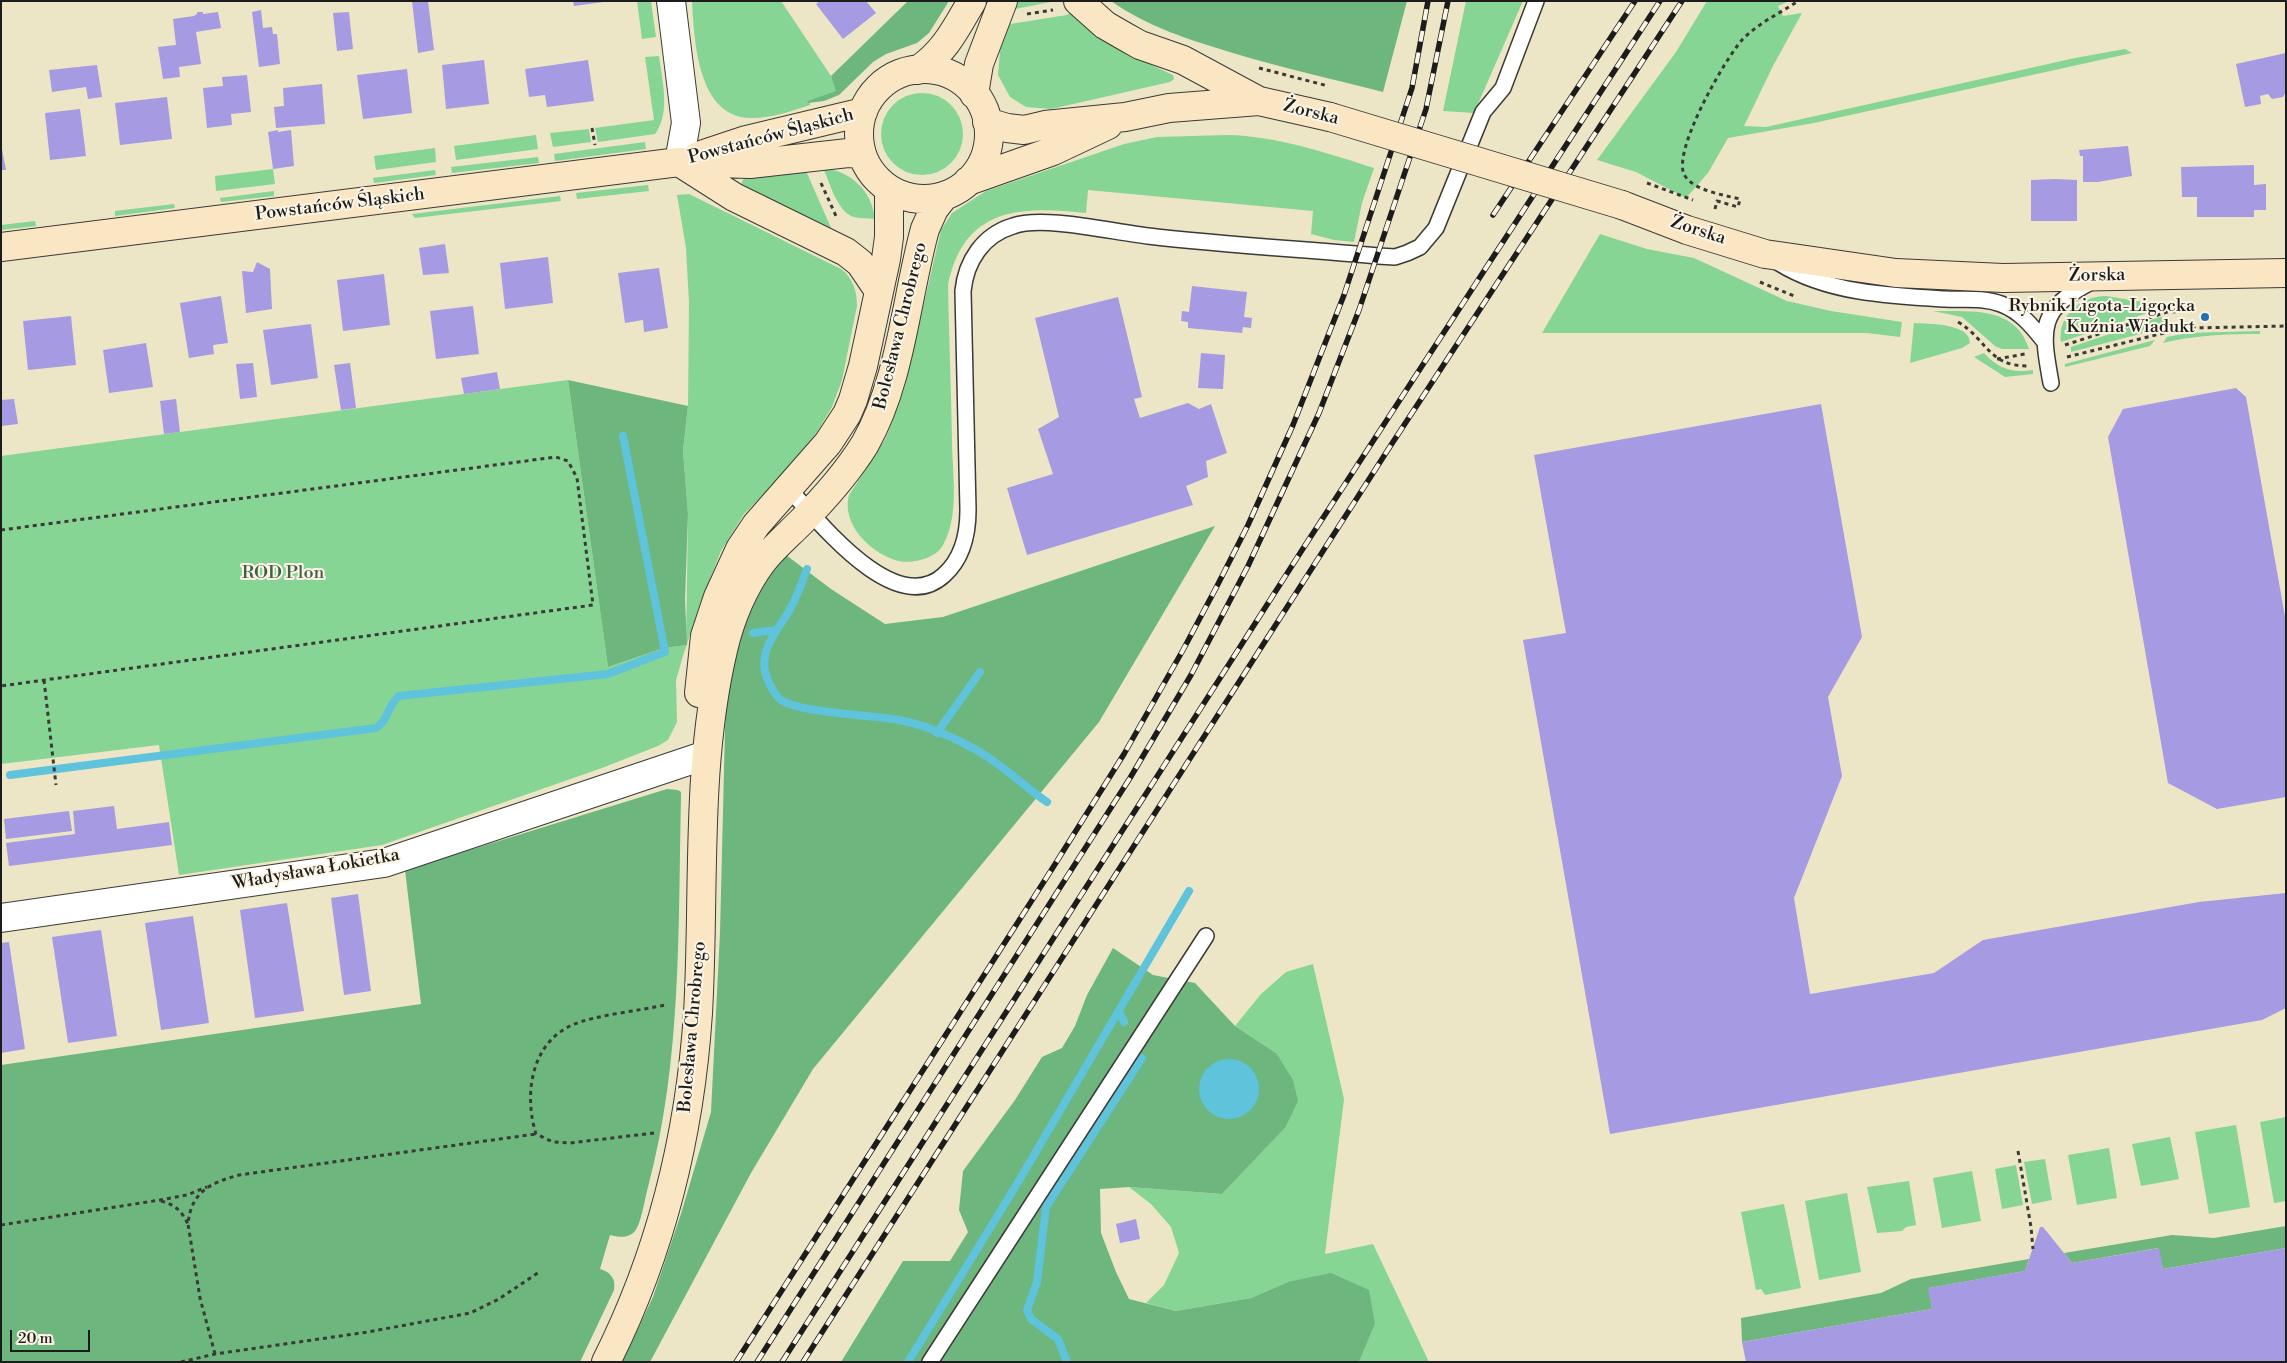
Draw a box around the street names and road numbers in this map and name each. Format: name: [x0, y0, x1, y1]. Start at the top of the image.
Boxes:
street label: Żorska: [1281, 96, 1341, 130]
street label: Powstańców Śląskich: [686, 104, 856, 170]
street label: Powstańców Śląskich: [254, 184, 426, 226]
street label: Żorska: [1668, 212, 1728, 250]
street label: Bolesława Chrobrego: [870, 240, 932, 412]
street label: Żorska: [2069, 265, 2125, 287]
street label: Władysława Łokietka: [231, 845, 401, 895]
street label: Bolesława Chrobrego: [675, 940, 711, 1114]

